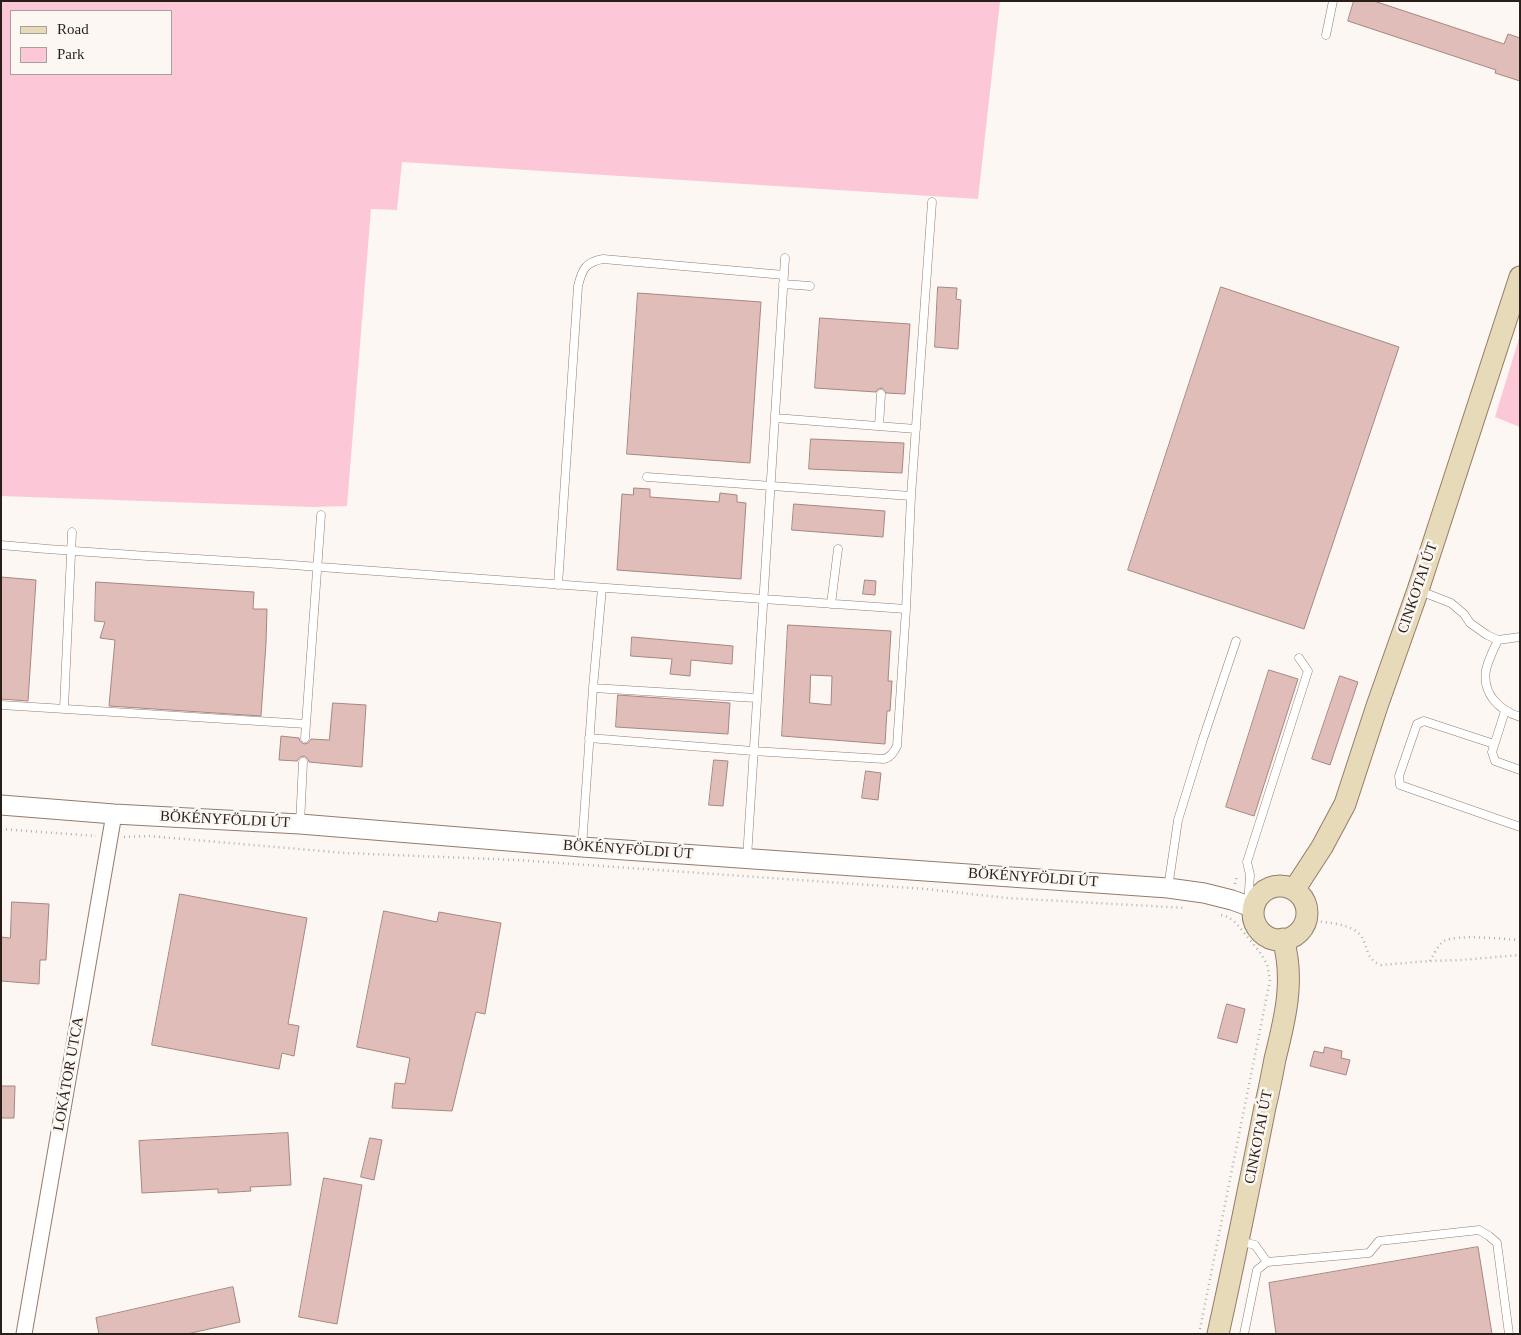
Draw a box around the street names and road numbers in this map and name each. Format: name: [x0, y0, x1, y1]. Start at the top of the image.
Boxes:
street label: CINKOTAI ÚT: [1394, 540, 1442, 636]
street label: BÖKÉNYFÖLDI ÚT: [159, 808, 291, 832]
street label: BÖKÉNYFÖLDI ÚT: [562, 836, 694, 864]
street label: BÖKÉNYFÖLDI ÚT: [967, 864, 1099, 892]
street label: LOKÁTOR UTCA: [50, 1015, 88, 1133]
street label: CINKOTAI ÚT: [1241, 1089, 1277, 1185]

